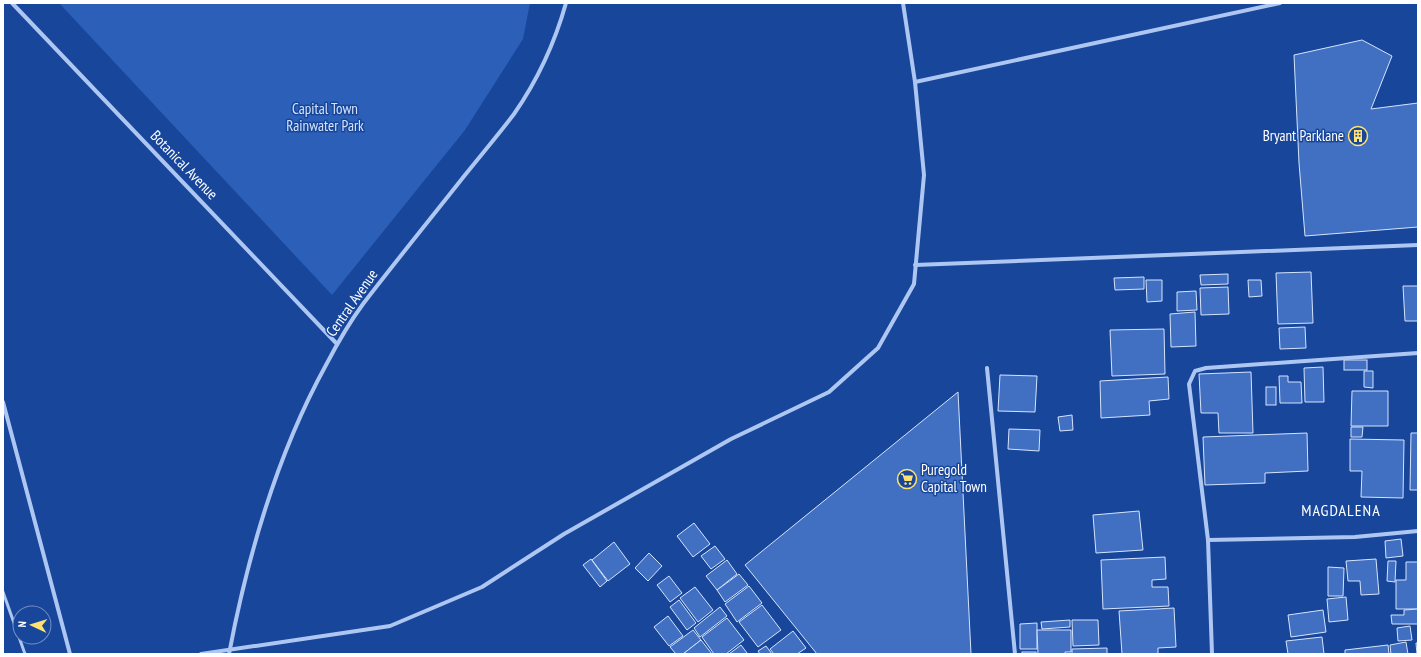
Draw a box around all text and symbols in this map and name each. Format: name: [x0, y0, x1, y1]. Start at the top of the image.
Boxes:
park label: Capital Town Rainwater Park: [286, 99, 364, 135]
building icon: Bryant Parklane: [1347, 125, 1369, 147]
street label: Botanical Avenue: [147, 126, 222, 203]
place label: Bryant Parklane: [1263, 126, 1344, 145]
street label: Central Avenue: [322, 265, 382, 340]
place label: Puregold Capital Town: [921, 460, 987, 496]
supermarket icon: Puregold Capital Town: [896, 468, 918, 490]
district label: MAGDALENA: [1301, 500, 1381, 520]
north arrow: [12, 605, 52, 645]
text: N: [15, 621, 29, 628]

